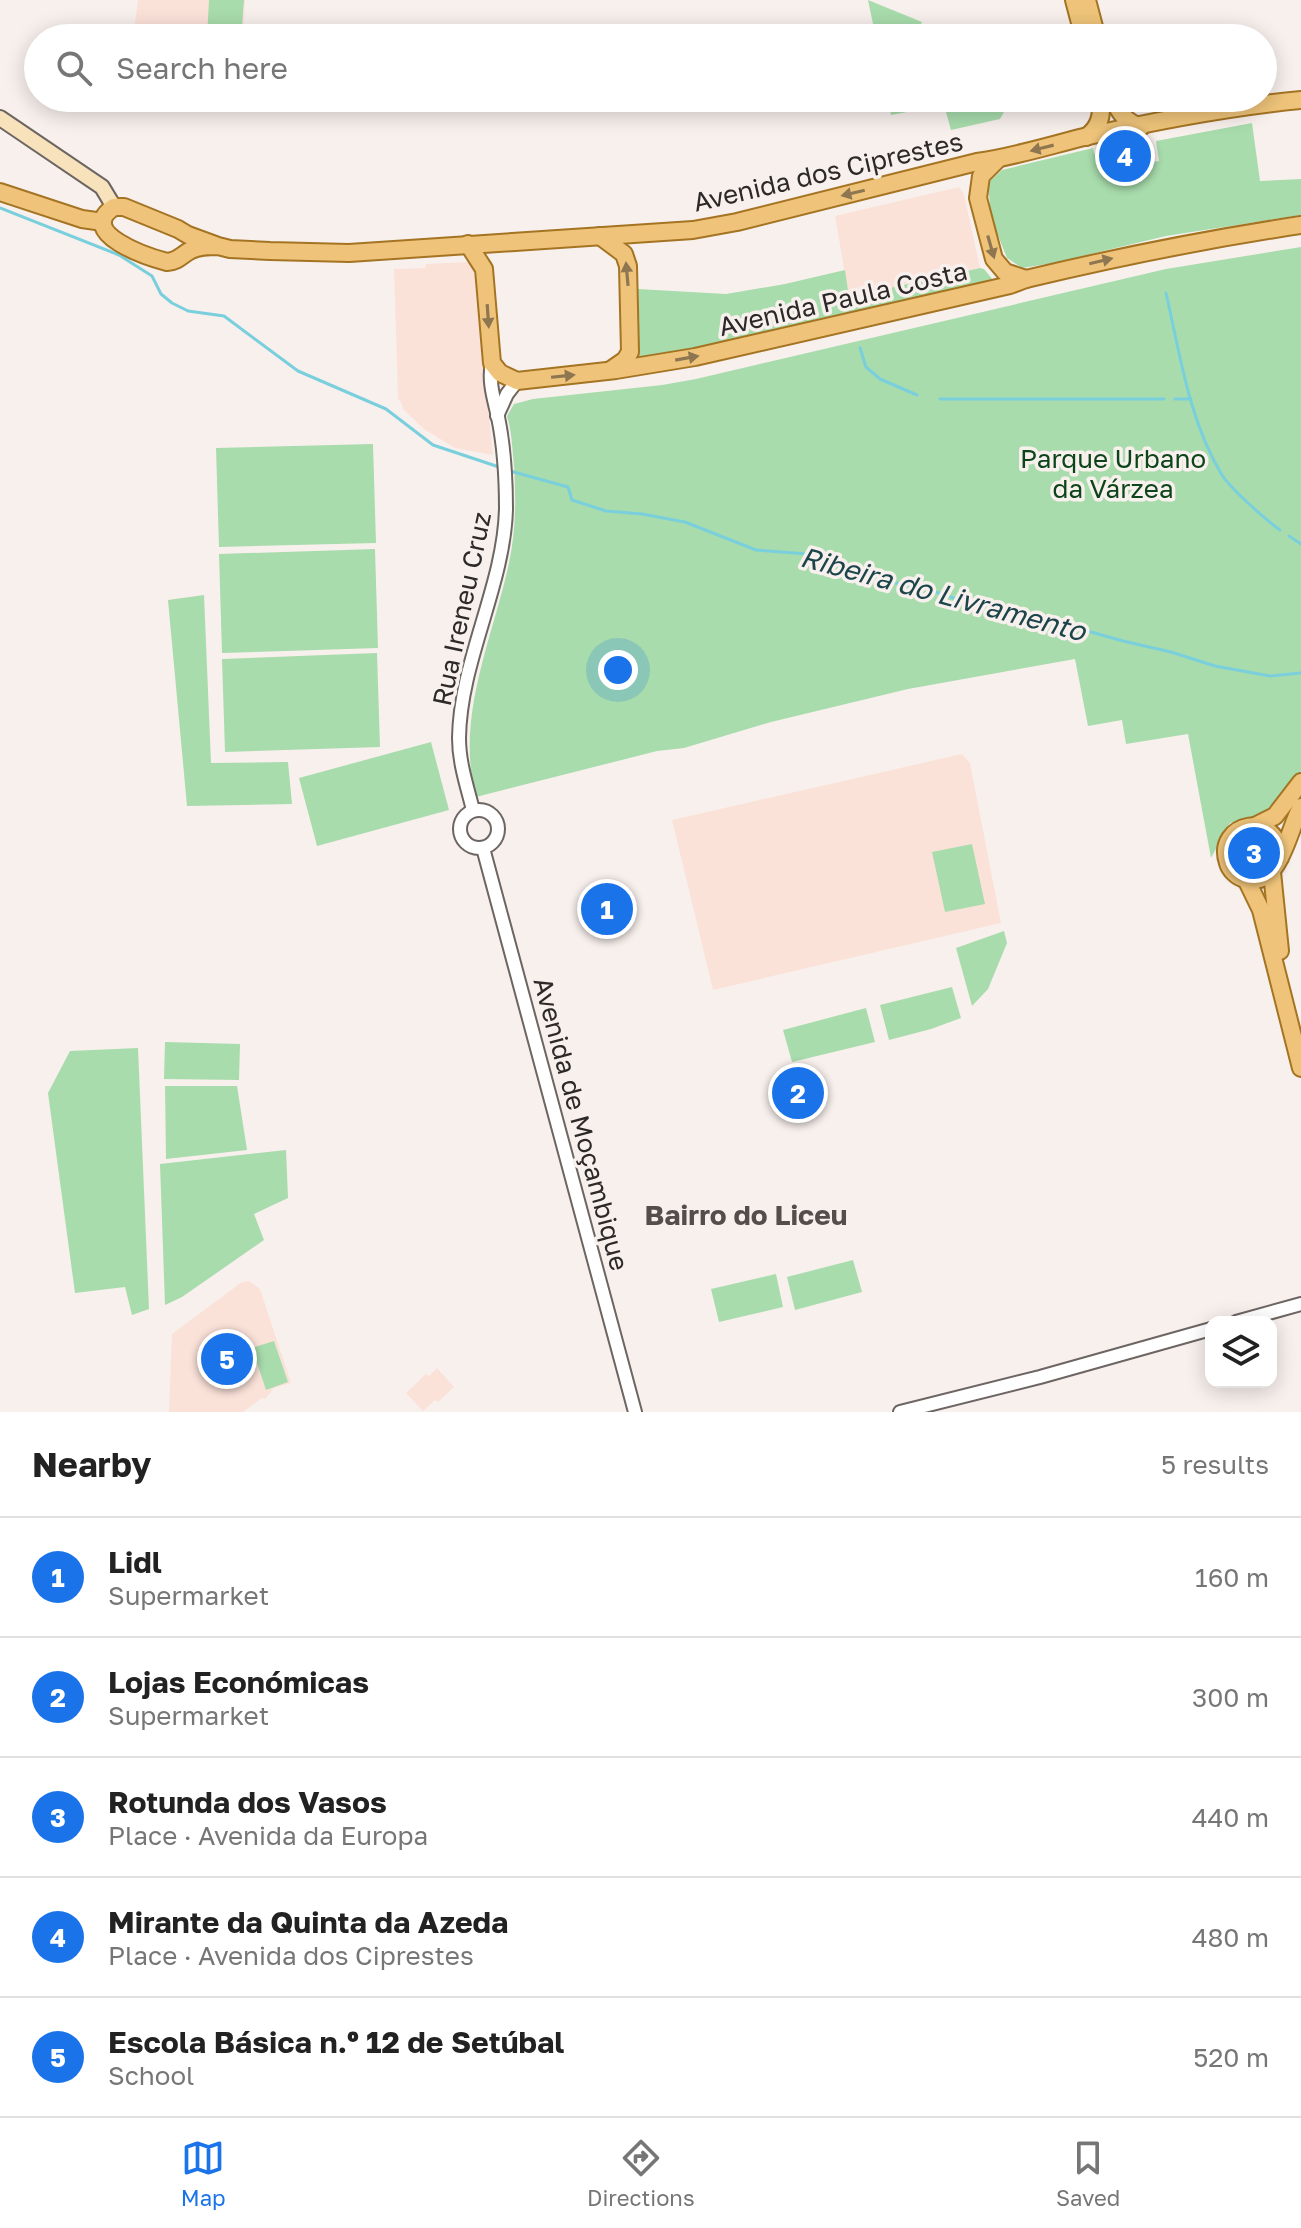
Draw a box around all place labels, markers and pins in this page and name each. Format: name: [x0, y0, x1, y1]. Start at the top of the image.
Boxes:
pin: 4: [1099, 126, 1151, 186]
pin: 3: [1228, 823, 1280, 883]
pin: 1: [581, 879, 633, 939]
pin: 2: [772, 1063, 824, 1123]
pin: 5: [201, 1329, 253, 1389]

